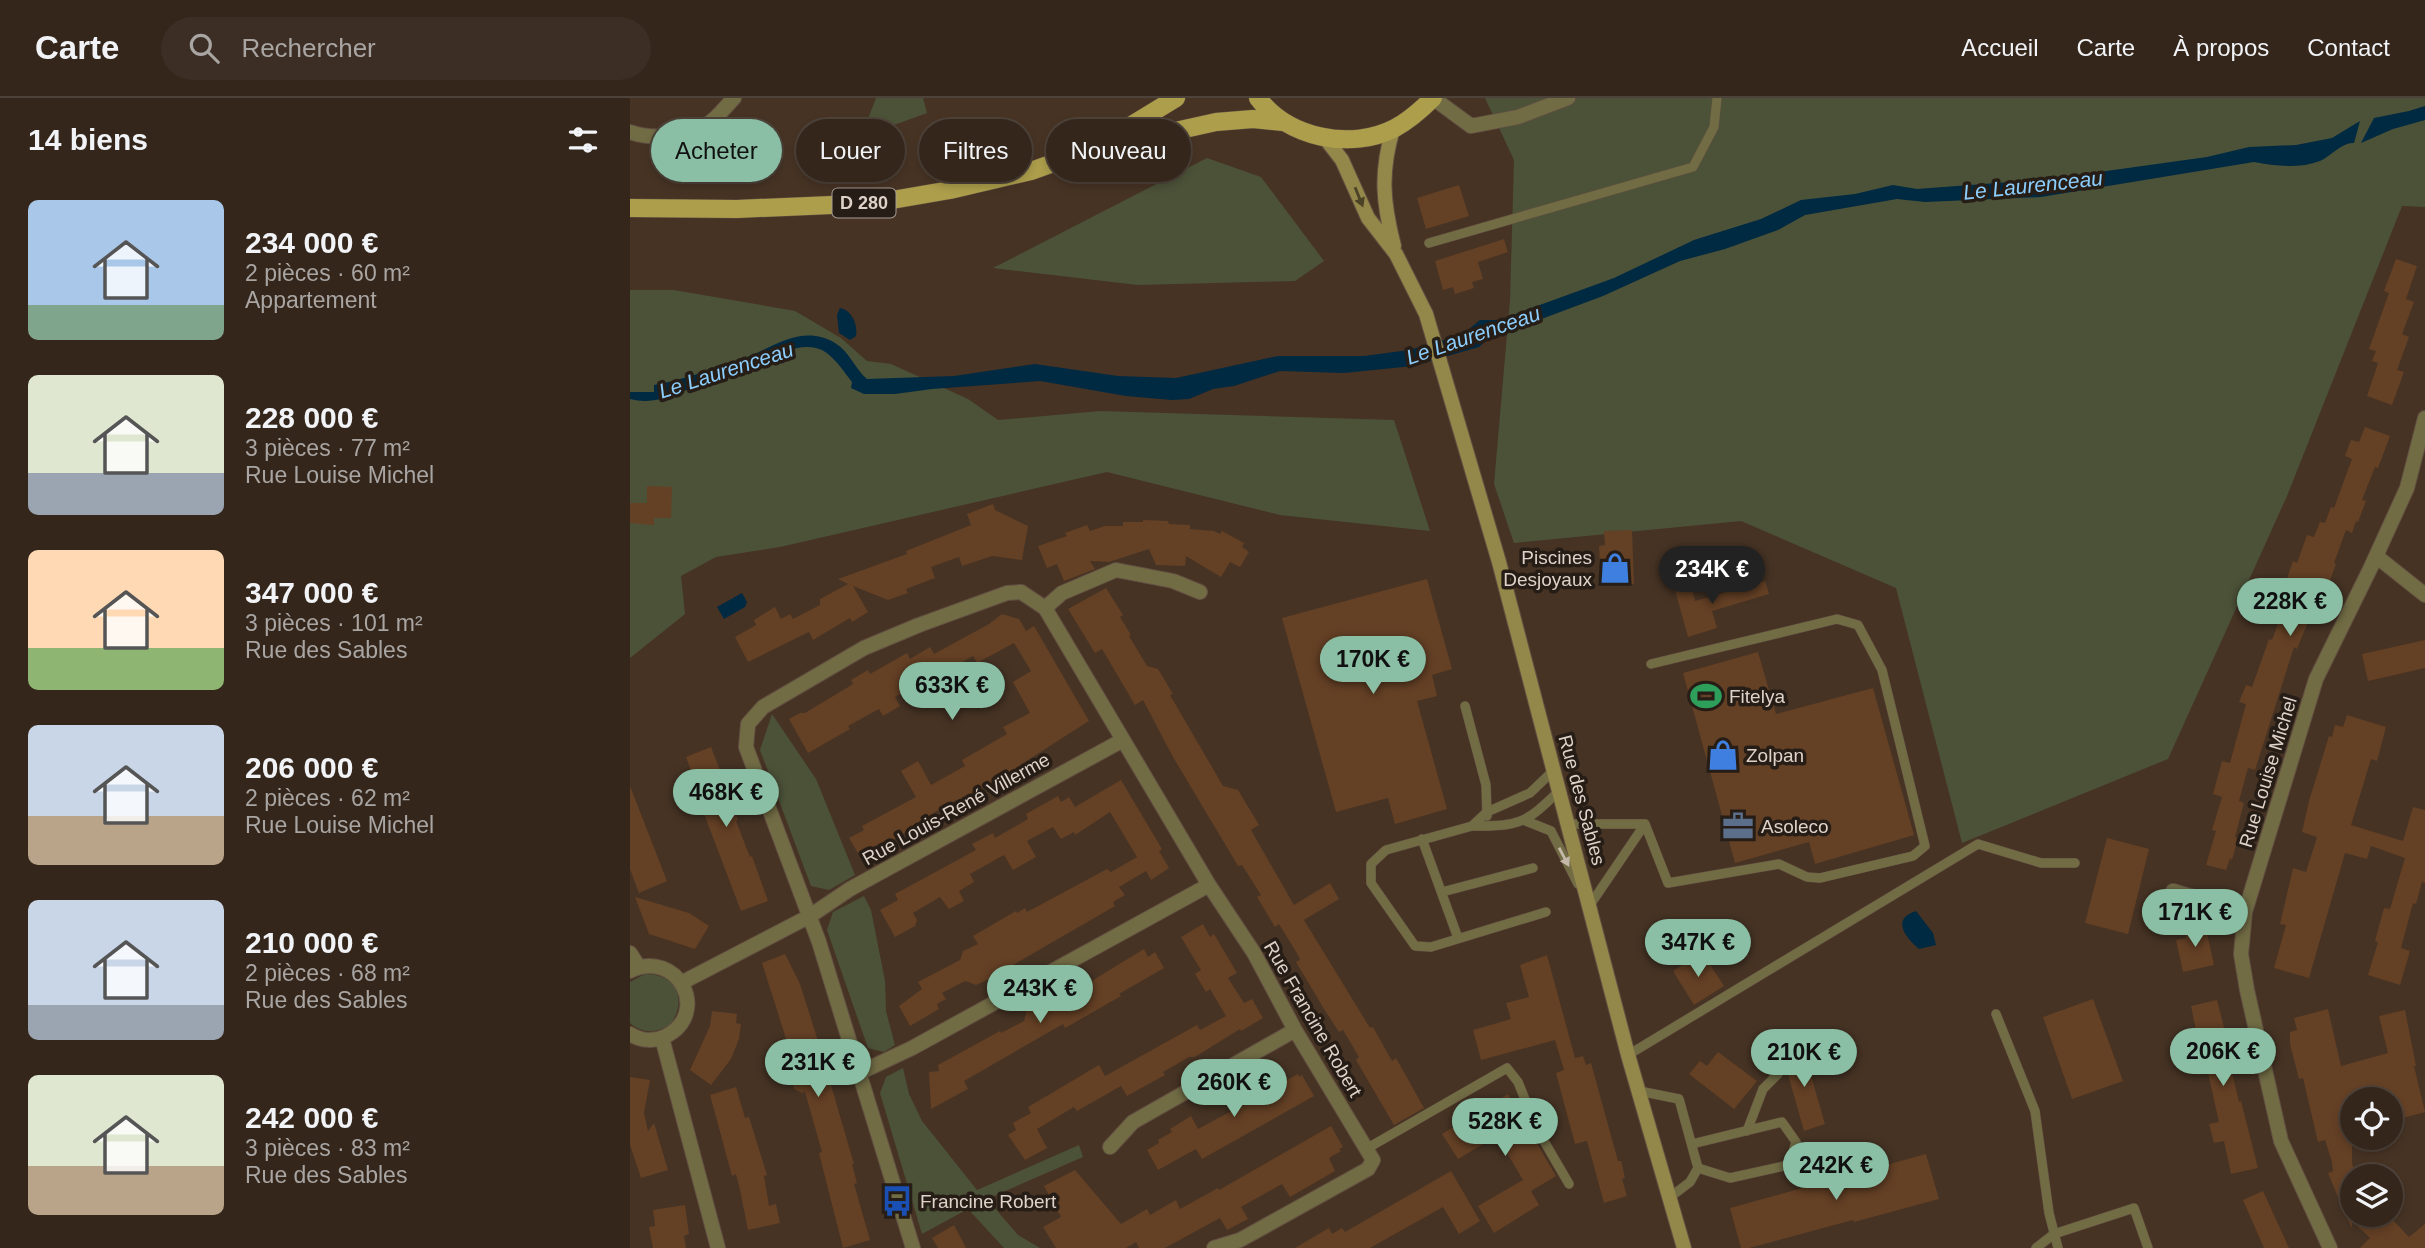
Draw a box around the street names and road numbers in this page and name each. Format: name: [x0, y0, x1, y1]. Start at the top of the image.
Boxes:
road number: D 280: [832, 188, 896, 218]
street label: Rue Louise Michel: [2235, 694, 2301, 850]
street label: Rue des Sables: [1554, 732, 1610, 868]
street label: Rue Louis-René Villerme: [859, 749, 1053, 869]
street label: Rue Francine Robert: [1260, 937, 1367, 1101]

